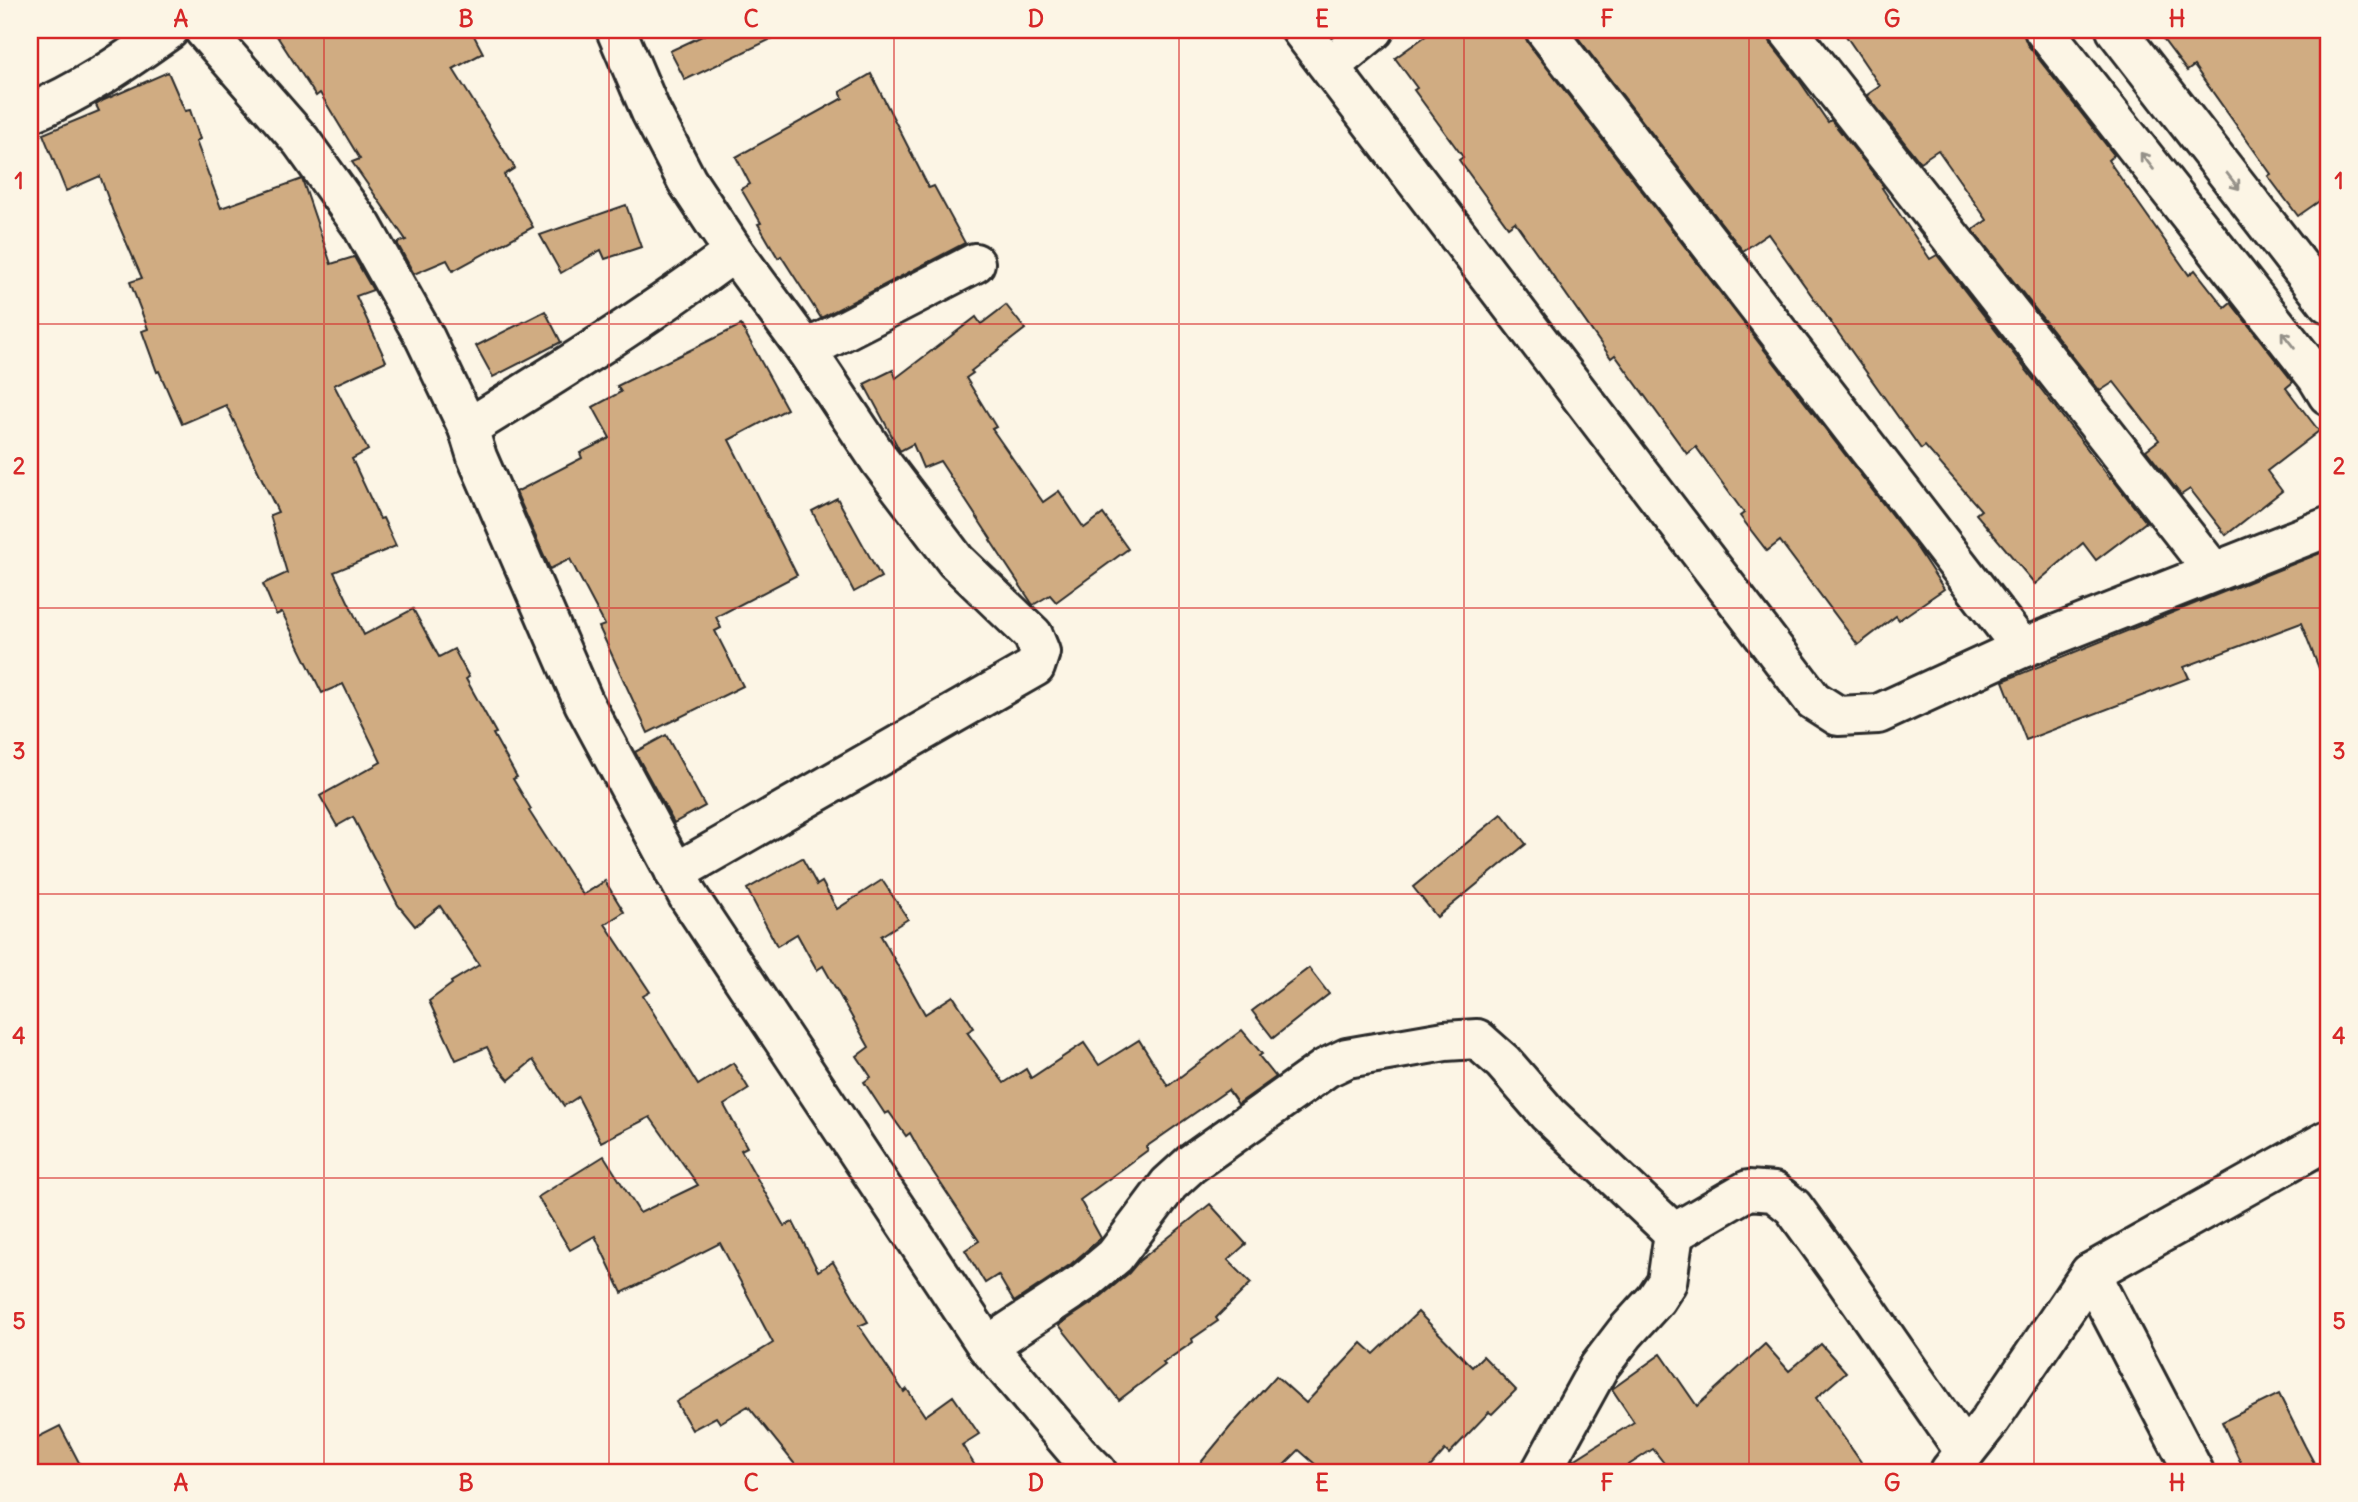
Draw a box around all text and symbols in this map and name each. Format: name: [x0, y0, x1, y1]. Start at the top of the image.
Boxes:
text: A: [174, 4, 189, 33]
text: B: [458, 4, 474, 33]
text: C: [743, 4, 759, 33]
text: D: [1028, 4, 1044, 33]
text: E: [1315, 4, 1329, 33]
text: F: [1600, 4, 1614, 33]
text: G: [1884, 4, 1900, 33]
text: H: [2169, 4, 2185, 33]
one-way arrow: [2140, 152, 2155, 171]
text: 1: [14, 166, 24, 195]
text: 1: [2334, 166, 2344, 195]
one-way arrow: [2226, 171, 2241, 189]
one-way arrow: [2280, 331, 2295, 350]
text: 2: [13, 451, 26, 480]
text: 2: [2333, 451, 2346, 480]
text: 3: [12, 736, 26, 765]
text: 3: [2332, 736, 2346, 765]
text: 4: [12, 1021, 26, 1050]
text: 4: [2332, 1021, 2346, 1050]
text: 5: [12, 1306, 26, 1335]
text: 5: [2332, 1306, 2346, 1335]
text: A: [174, 1468, 189, 1497]
text: B: [458, 1468, 474, 1497]
text: C: [743, 1468, 759, 1497]
text: D: [1028, 1468, 1044, 1497]
text: E: [1315, 1468, 1329, 1497]
text: F: [1600, 1468, 1614, 1497]
text: G: [1884, 1468, 1900, 1497]
text: H: [2169, 1468, 2185, 1497]

